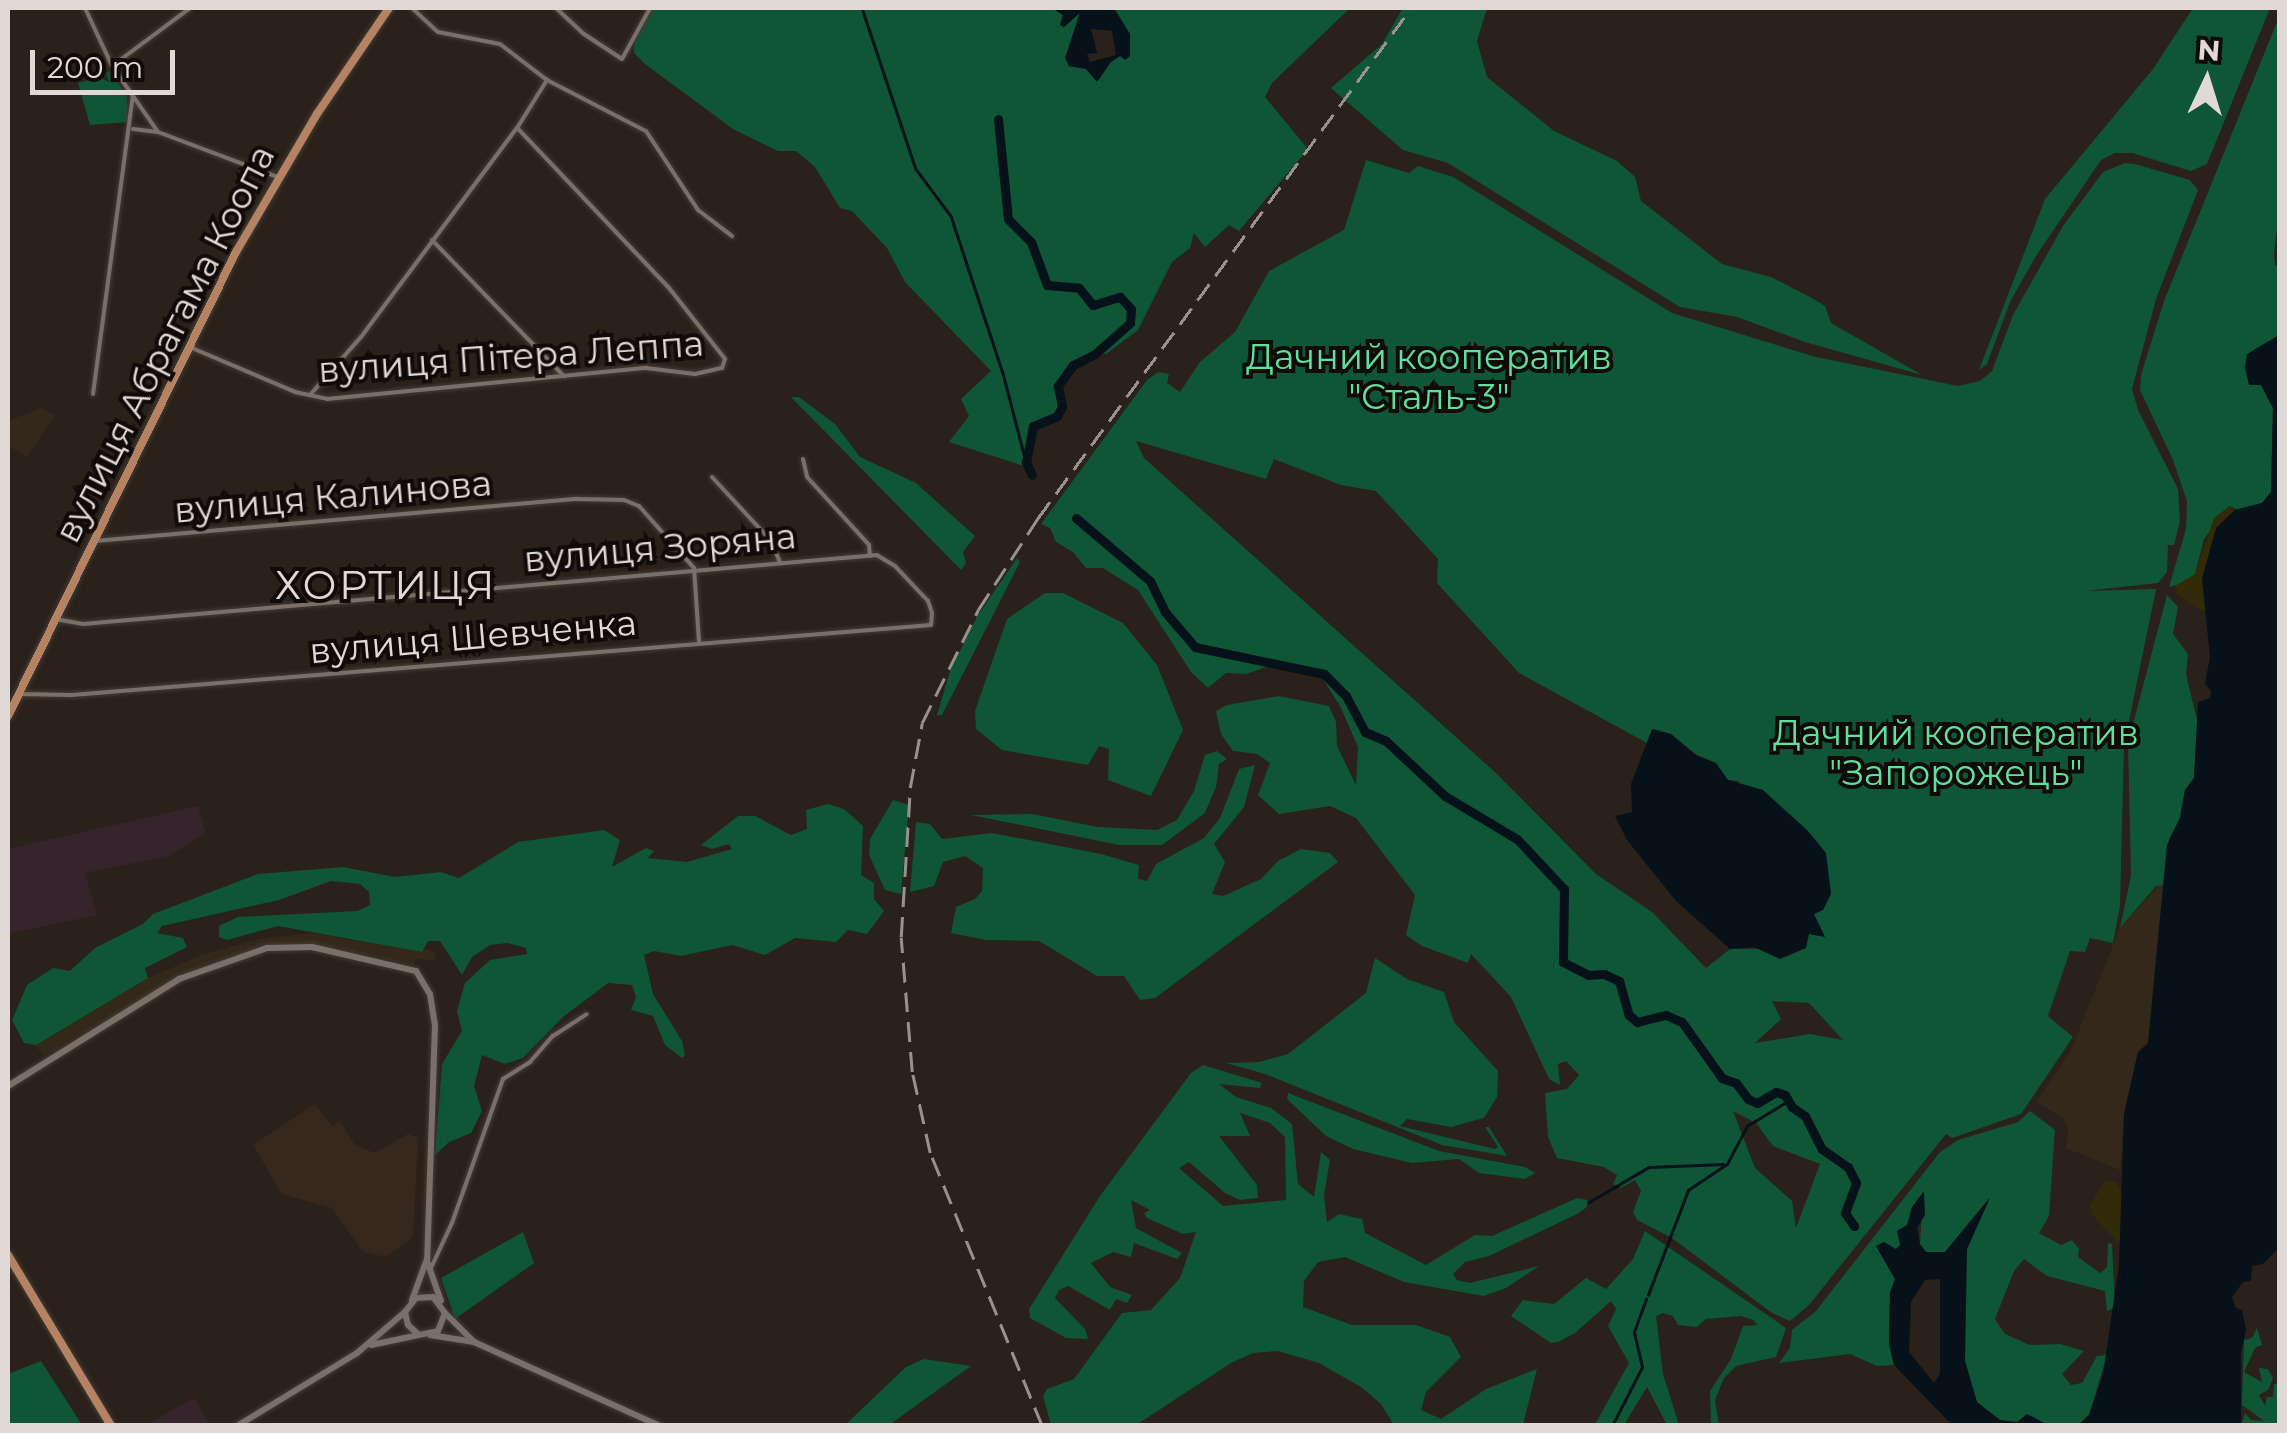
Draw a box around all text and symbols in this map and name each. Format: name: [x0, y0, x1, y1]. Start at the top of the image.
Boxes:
scale bar: [35, 30, 180, 92]
north arrow: [2157, 30, 2257, 130]
text: N: [2197, 32, 2222, 68]
text: 200 m: [47, 49, 143, 86]
street label: вулиця Абрагама Коопа: [46, 139, 284, 549]
street label: вулиця Пітера Леппа: [317, 323, 705, 391]
park label: Дачний кооператив "Сталь-3": [1246, 336, 1612, 418]
street label: вулиця Калинова: [172, 462, 494, 532]
street label: вулиця Зоряна: [522, 515, 798, 581]
district label: ХОРТИЦЯ: [275, 561, 497, 609]
street label: вулиця Шевченка: [308, 602, 638, 672]
park label: Дачний кооператив "Запорожець": [1773, 712, 2139, 794]

